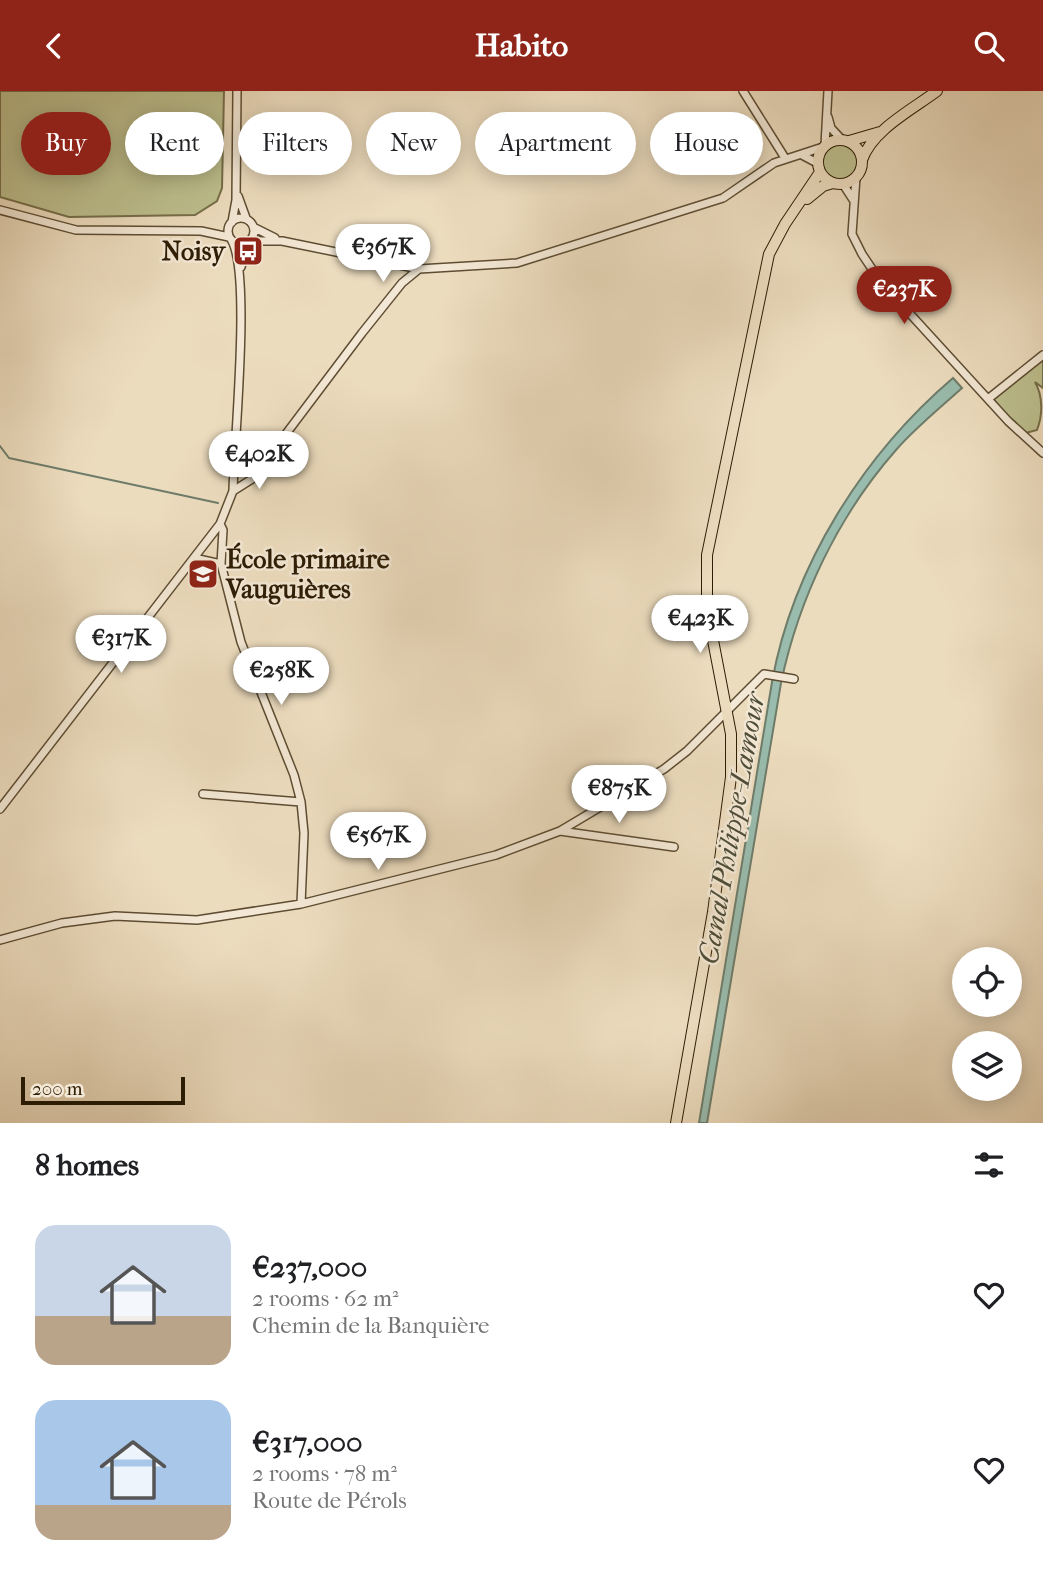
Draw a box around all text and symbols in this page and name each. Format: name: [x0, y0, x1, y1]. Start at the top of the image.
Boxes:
icon: back: [35, 27, 73, 65]
text: Habito: [475, 27, 568, 64]
icon: search: [970, 27, 1008, 65]
chip: Buy: [21, 112, 111, 175]
chip: Rent: [125, 112, 224, 175]
chip: Filters: [238, 112, 352, 175]
chip: New: [366, 112, 461, 175]
chip: Apartment: [475, 112, 636, 175]
chip: House: [650, 112, 763, 175]
pin: €367K: [334, 225, 432, 284]
text: €367K: [351, 233, 415, 260]
bus stop icon: Noisy: [231, 234, 265, 268]
place label: Noisy: [162, 236, 227, 267]
pin: €237K: [855, 267, 953, 326]
text: €237K: [873, 275, 935, 302]
pin: €402K: [210, 431, 308, 491]
text: €402K: [225, 440, 293, 467]
place label: École primaire Vauguières: [225, 542, 390, 605]
school or university icon: École primaire Vauguières: [186, 557, 220, 591]
pin: €423K: [651, 595, 749, 655]
text: €423K: [667, 604, 733, 631]
pin: €317K: [72, 615, 170, 675]
text: €317K: [91, 624, 151, 651]
pin: €258K: [232, 647, 330, 707]
text: €258K: [249, 656, 313, 683]
water label: Canal Philippe-Lamour: [691, 687, 772, 966]
pin: €875K: [570, 765, 668, 825]
text: €875K: [588, 774, 650, 801]
pin: €567K: [329, 813, 427, 872]
text: €567K: [346, 821, 410, 848]
map controls: [952, 947, 1022, 1101]
button: locate: [952, 947, 1022, 1017]
button: layers: [952, 1031, 1022, 1101]
scale bar: [21, 1074, 186, 1106]
text: 200 m: [32, 1078, 83, 1100]
icon: filters: [970, 1146, 1008, 1184]
text: 8 homes: [35, 1148, 139, 1183]
text: €237,000: [252, 1250, 367, 1285]
icon: home: [91, 1253, 175, 1337]
icon: heart: [970, 1276, 1008, 1314]
text: 2 rooms · 62 m²: [252, 1285, 399, 1312]
text: Chemin de la Banquière: [252, 1312, 489, 1339]
text: €317,000: [252, 1425, 363, 1460]
icon: home: [91, 1428, 175, 1512]
icon: heart: [970, 1451, 1008, 1489]
text: 2 rooms · 78 m²: [252, 1460, 397, 1487]
text: Route de Pérols: [252, 1487, 407, 1514]

